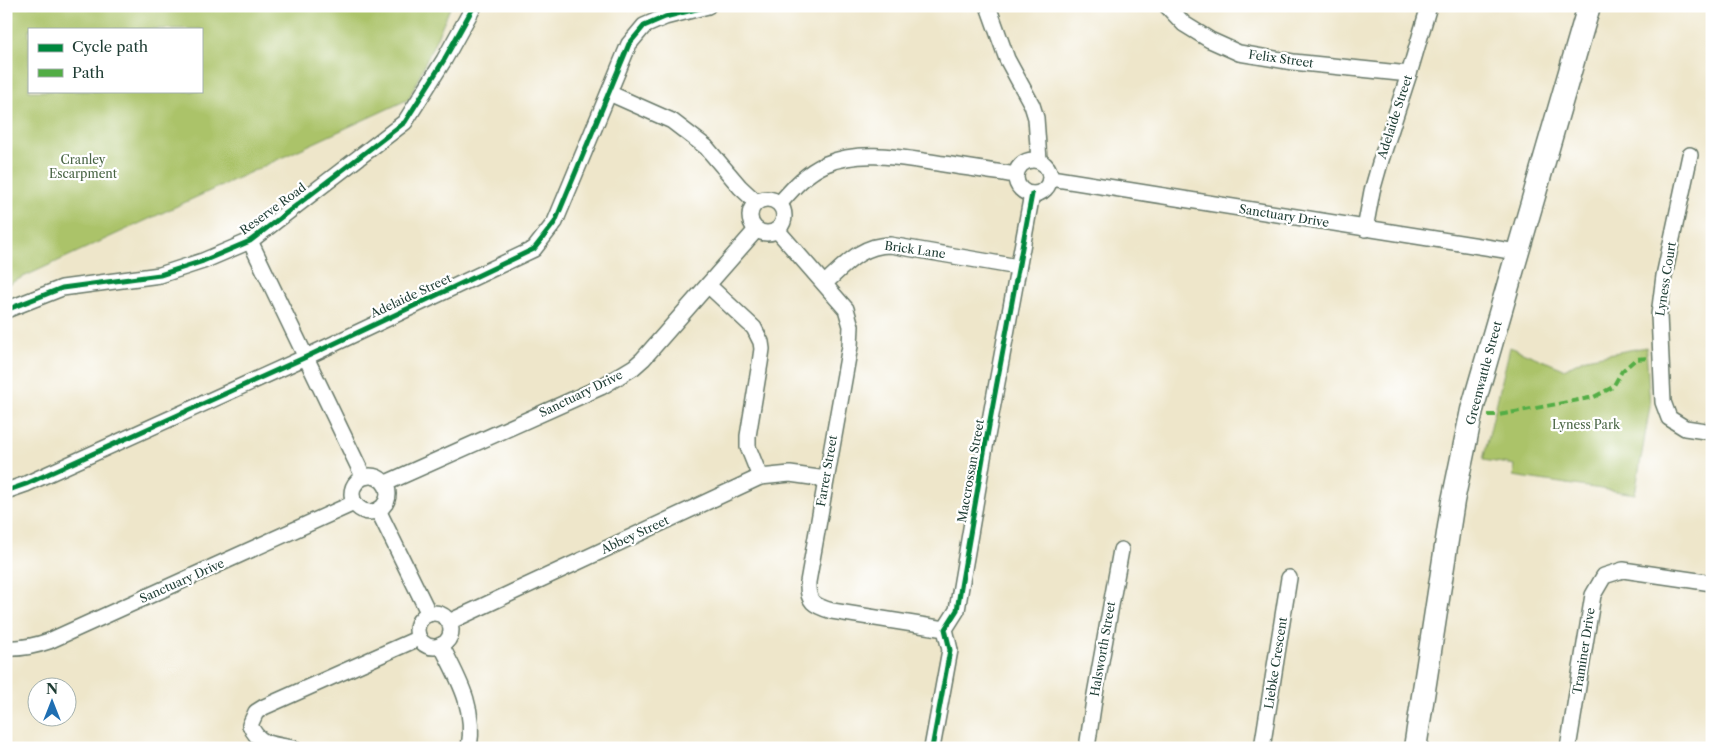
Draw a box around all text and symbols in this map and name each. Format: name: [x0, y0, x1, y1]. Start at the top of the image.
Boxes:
legend: [28, 28, 202, 92]
text: Cycle path: [72, 37, 149, 56]
street label: Felix Street: [1248, 47, 1315, 71]
text: Path: [72, 63, 105, 82]
street label: Adelaide Street: [1374, 72, 1415, 162]
park label: Cranley Escarpment: [49, 152, 118, 181]
street label: Reserve Road: [237, 179, 309, 238]
street label: Sanctuary Drive: [1238, 201, 1330, 230]
street label: Brick Lane: [883, 238, 947, 261]
street label: Lyness Court: [1652, 240, 1679, 317]
street label: Adelaide Street: [367, 270, 454, 321]
street label: Greenwattle Street: [1462, 318, 1505, 427]
street label: Sanctuary Drive: [537, 367, 625, 420]
street label: Maccrossan Street: [954, 417, 987, 524]
park label: Lyness Park: [1552, 417, 1621, 432]
street label: Farrer Street: [813, 433, 840, 508]
street label: Abbey Street: [597, 512, 672, 557]
street label: Sanctuary Drive: [137, 555, 227, 606]
street label: Halsworth Street: [1087, 599, 1118, 698]
street label: Traminer Drive: [1569, 606, 1598, 695]
street label: Liebke Crescent: [1261, 615, 1290, 710]
north arrow: [28, 676, 78, 726]
text: N: [46, 680, 58, 698]

